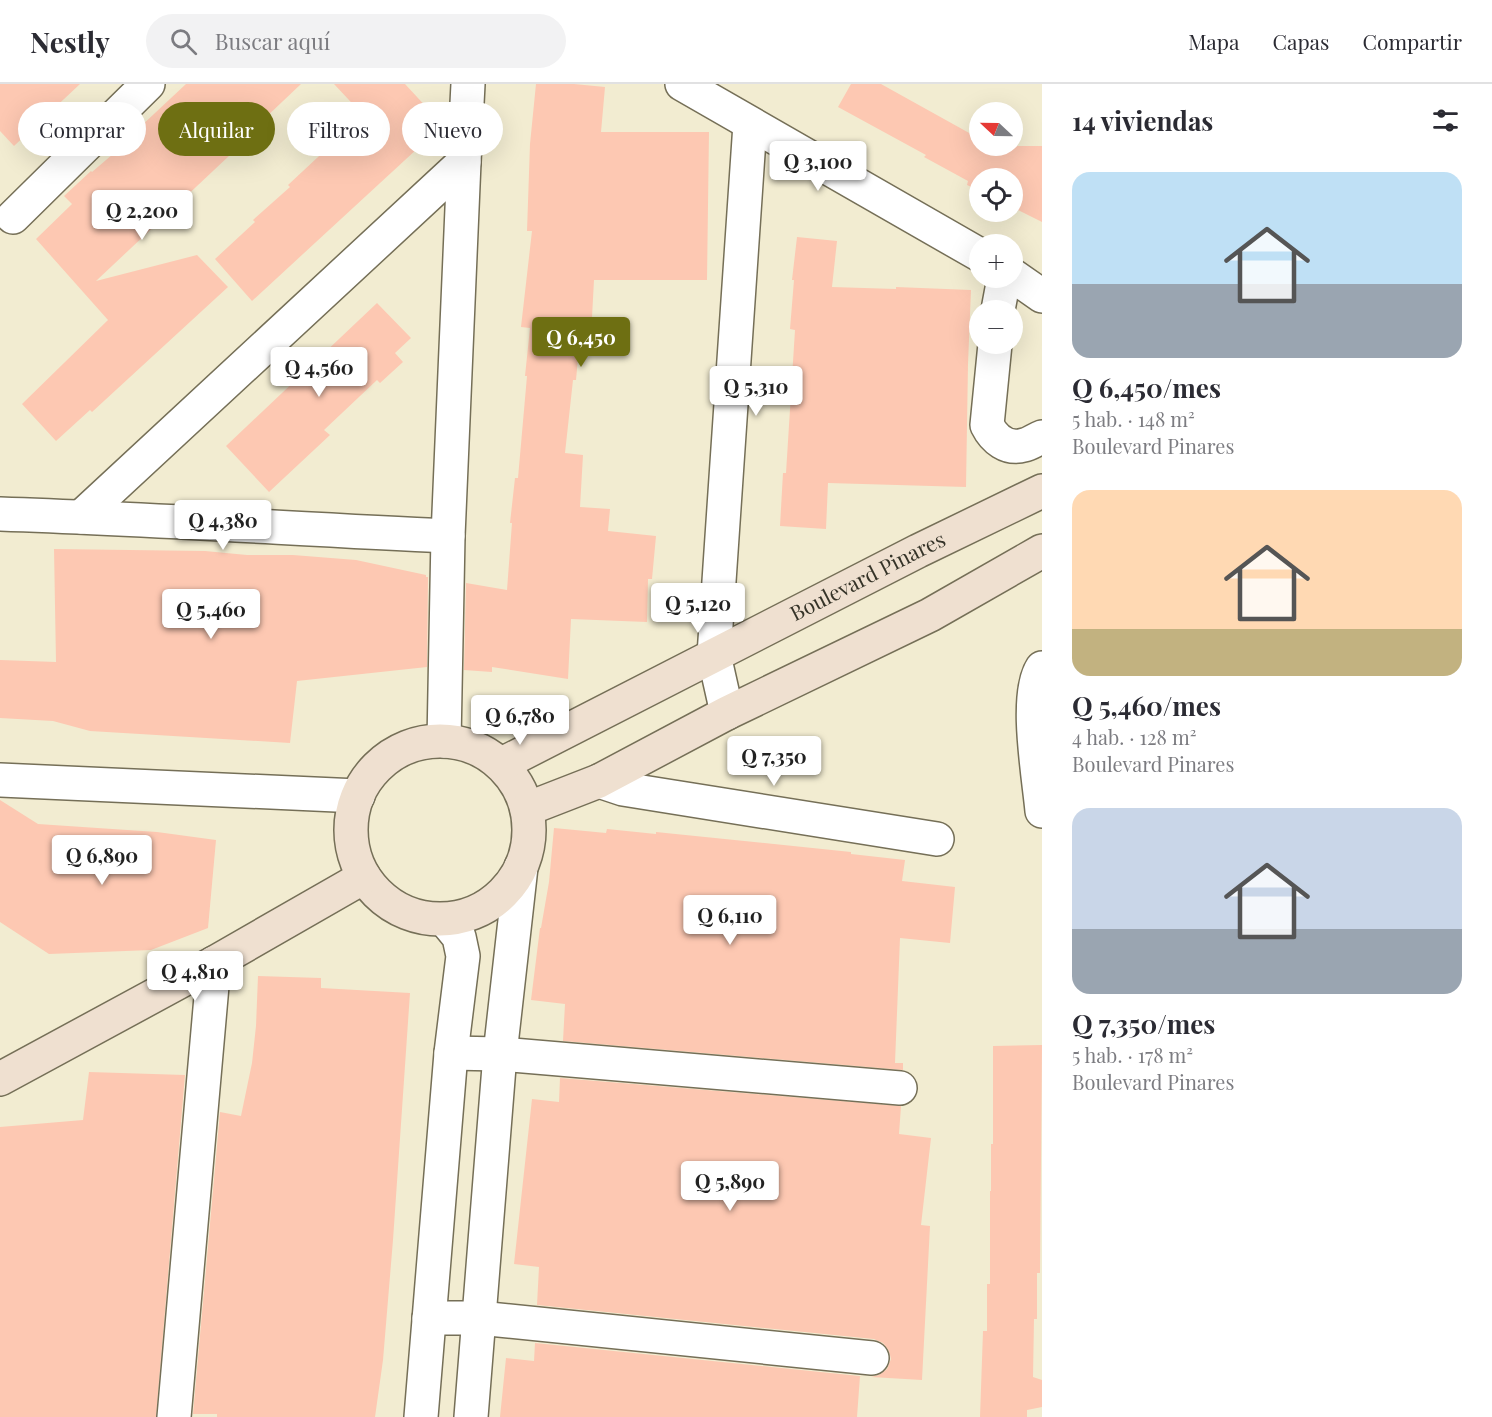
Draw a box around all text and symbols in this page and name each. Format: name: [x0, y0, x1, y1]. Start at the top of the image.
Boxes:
search box: [146, 14, 566, 68]
text: Nestly: [30, 23, 110, 60]
icon: search: [167, 25, 200, 58]
text: Buscar aquí: [215, 26, 330, 56]
text: Mapa: [1188, 27, 1240, 55]
text: Capas: [1273, 27, 1329, 55]
text: Compartir: [1362, 27, 1462, 55]
chip: Comprar: [18, 102, 146, 156]
chip: Alquilar: [158, 102, 275, 156]
chip: Filtros: [287, 102, 390, 156]
chip: Nuevo: [402, 102, 503, 156]
north arrow: [969, 102, 1023, 156]
map controls: [969, 102, 1023, 354]
text: 14 viviendas: [1072, 103, 1213, 138]
icon: filters: [1429, 104, 1462, 137]
pin: Q 3,100: [763, 141, 873, 192]
text: Q 3,100: [783, 147, 853, 174]
button: locate: [969, 168, 1023, 222]
pin: Q 2,200: [87, 190, 197, 241]
text: Q 2,200: [106, 196, 178, 223]
icon: home: [1213, 211, 1321, 319]
button: +: [969, 234, 1023, 288]
button: −: [969, 300, 1023, 354]
pin: Q 6,450: [526, 317, 636, 368]
text: Q 6,450: [546, 323, 616, 350]
pin: Q 4,560: [264, 347, 374, 398]
text: Q 4,560: [284, 353, 354, 380]
pin: Q 5,310: [701, 366, 811, 417]
text: Q 6,450/mes: [1072, 370, 1221, 405]
text: Q 5,310: [724, 372, 788, 399]
text: 5 hab. · 148 m²: [1072, 405, 1195, 432]
text: Boulevard Pinares: [1072, 432, 1234, 459]
pin: Q 4,380: [168, 500, 278, 551]
text: Q 4,380: [188, 506, 258, 533]
street label: Boulevard Pinares: [785, 524, 949, 626]
icon: home: [1213, 529, 1321, 637]
pin: Q 5,120: [643, 583, 753, 634]
pin: Q 5,460: [156, 589, 266, 640]
text: Q 5,120: [665, 589, 731, 616]
text: Q 5,460: [176, 595, 246, 622]
text: Q 5,460/mes: [1072, 688, 1221, 723]
pin: Q 6,780: [465, 695, 575, 746]
text: Q 6,780: [485, 701, 555, 728]
text: 4 hab. · 128 m²: [1072, 723, 1196, 750]
pin: Q 7,350: [719, 736, 829, 787]
text: Q 7,350: [741, 742, 807, 769]
text: Boulevard Pinares: [1072, 750, 1234, 777]
pin: Q 6,890: [47, 835, 157, 886]
text: Q 6,890: [66, 841, 138, 868]
icon: home: [1213, 847, 1321, 955]
pin: Q 6,110: [675, 895, 785, 946]
text: Q 6,110: [697, 901, 763, 928]
pin: Q 4,810: [140, 951, 250, 1002]
text: Q 4,810: [161, 957, 229, 984]
text: Q 7,350/mes: [1072, 1006, 1215, 1041]
text: 5 hab. · 178 m²: [1072, 1041, 1193, 1068]
text: Boulevard Pinares: [1072, 1068, 1234, 1095]
pin: Q 5,890: [675, 1161, 785, 1212]
text: Q 5,890: [695, 1167, 765, 1194]

